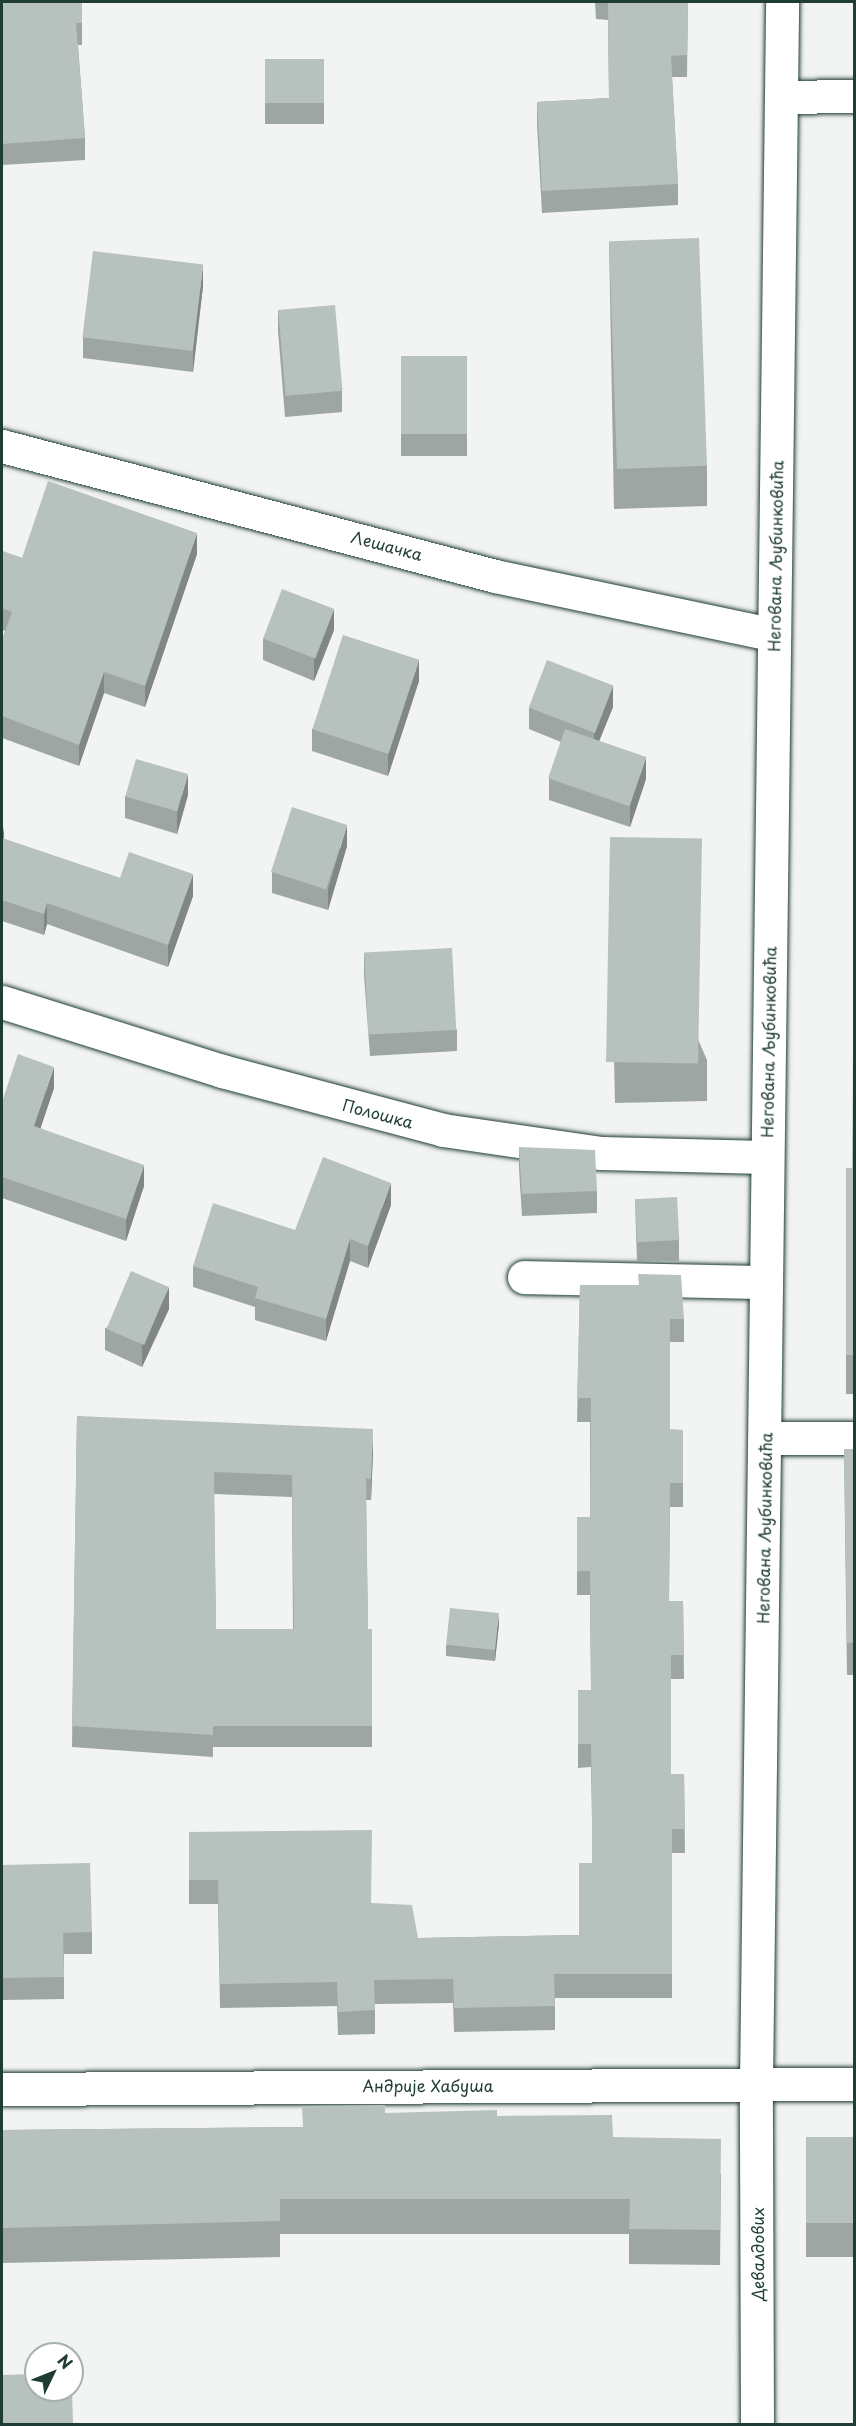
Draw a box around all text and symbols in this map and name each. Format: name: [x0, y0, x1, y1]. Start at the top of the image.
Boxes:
street label: Негована Љубинковића: [764, 460, 786, 652]
street label: Лешачка: [349, 526, 425, 564]
street label: Негована Љубинковића: [757, 946, 779, 1138]
street label: Полошка: [340, 1094, 416, 1132]
street label: Негована Љубинковића: [753, 1432, 775, 1624]
street label: Андрије Хабуша: [362, 2075, 494, 2095]
street label: Девалдових: [747, 2207, 767, 2301]
north arrow: [24, 2342, 84, 2402]
text: N: [53, 2348, 79, 2374]

